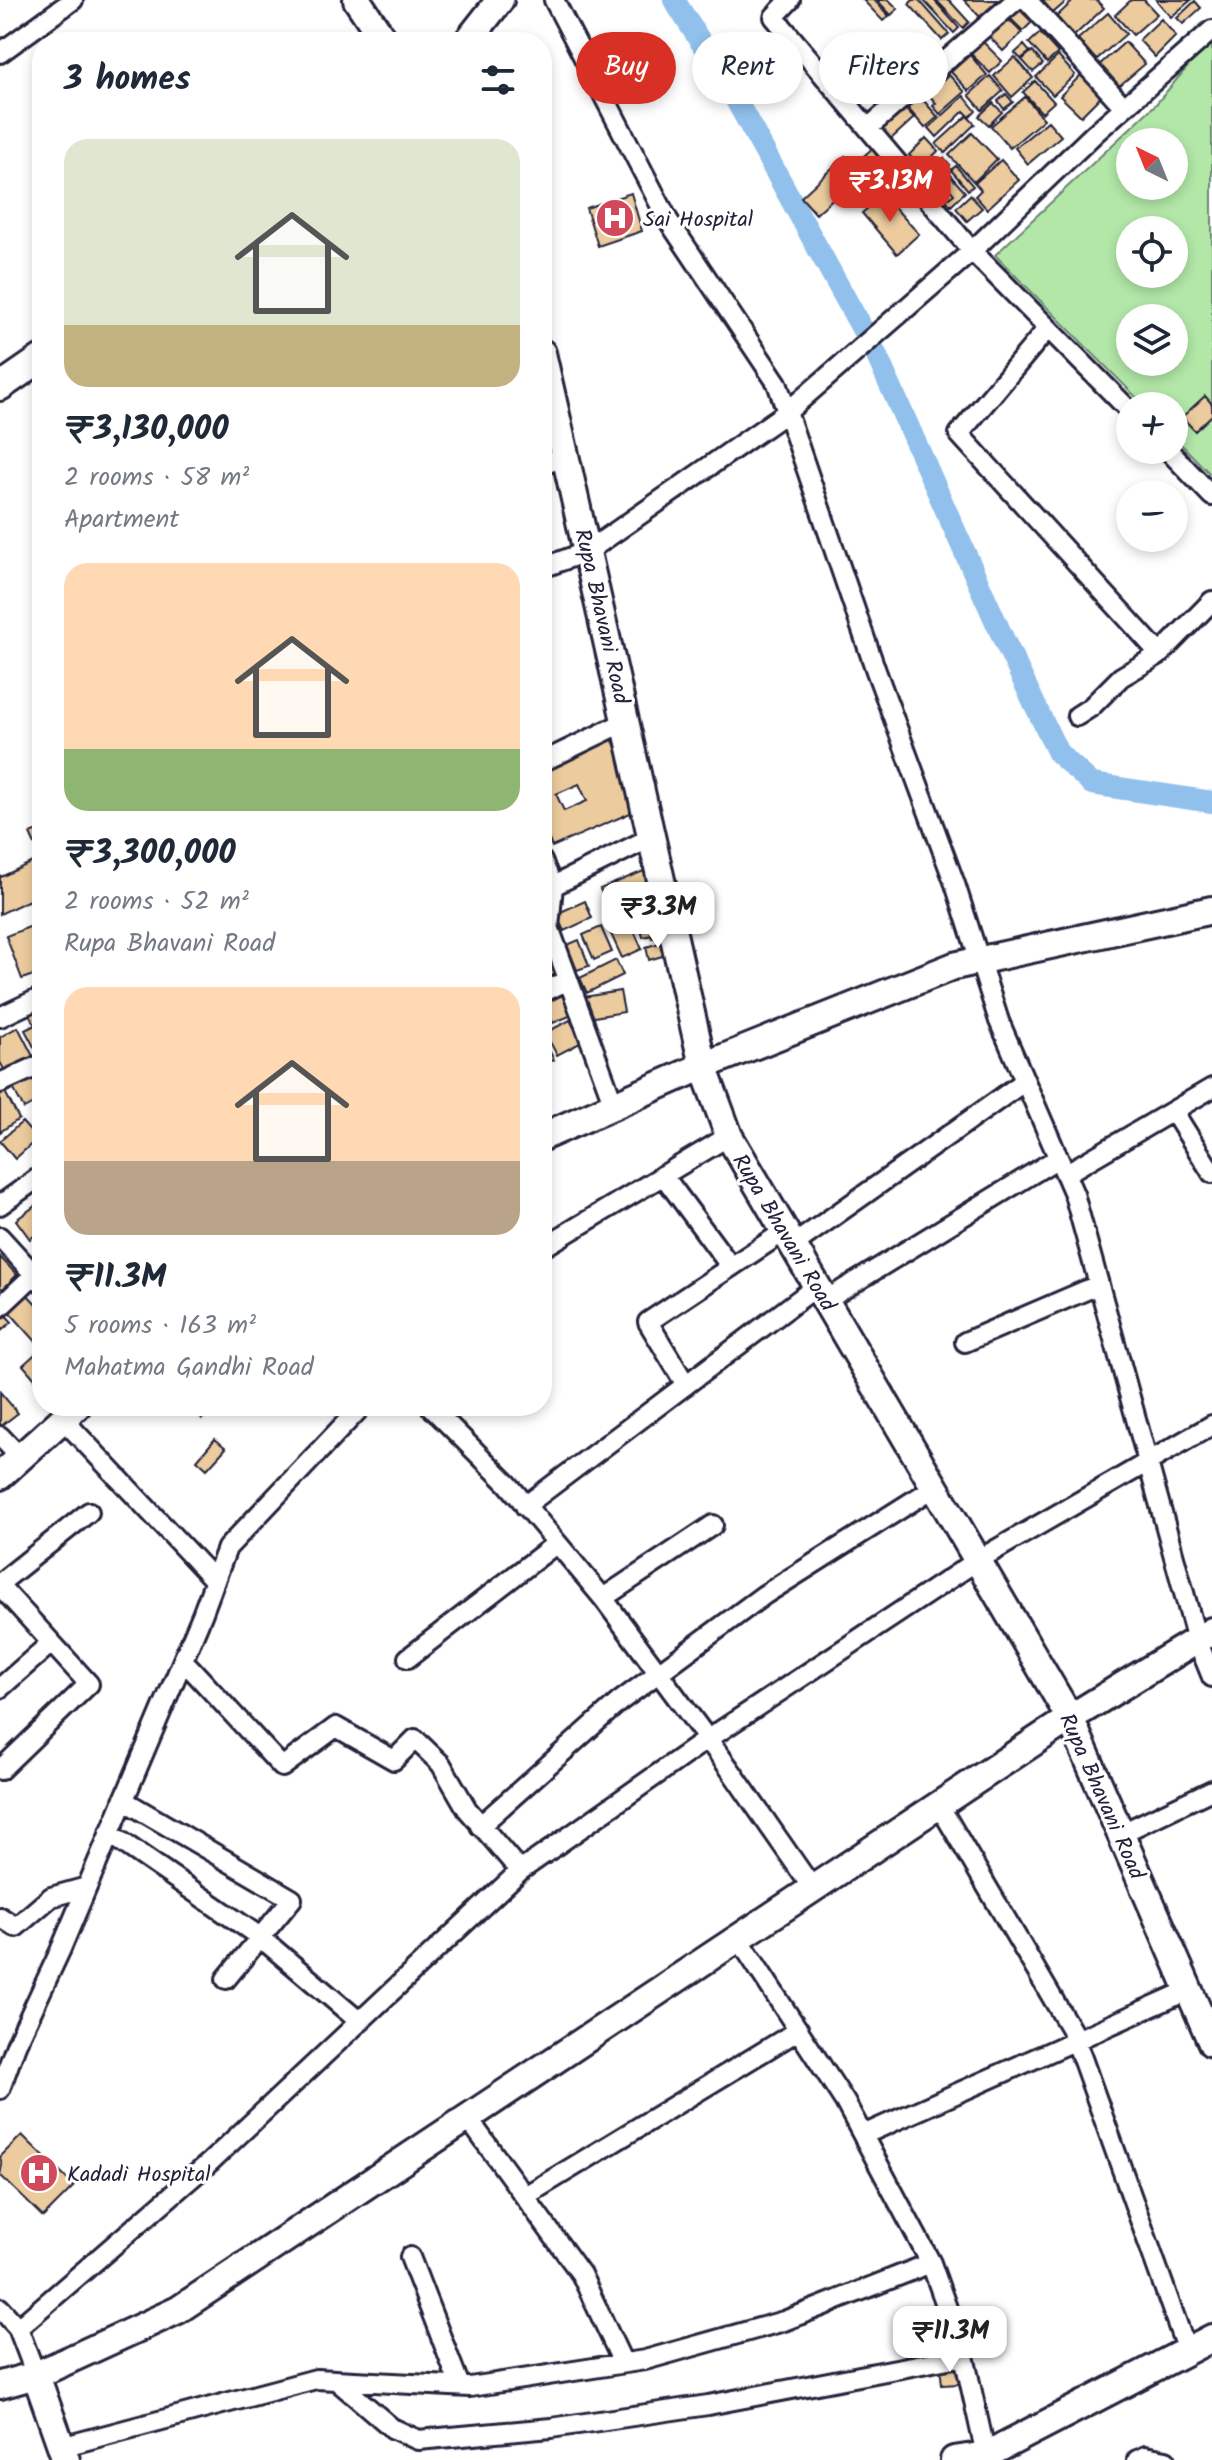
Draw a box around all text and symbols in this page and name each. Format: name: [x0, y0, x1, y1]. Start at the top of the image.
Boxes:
chip: Buy: [576, 32, 676, 104]
chip: Rent: [692, 32, 803, 104]
chip: Filters: [819, 32, 948, 104]
text: 3 homes: [64, 53, 191, 107]
icon: filters: [476, 58, 520, 102]
north arrow: [1116, 128, 1188, 200]
map controls: [1116, 128, 1188, 552]
pin: ₹3.13M: [825, 156, 955, 224]
text: ₹3.13M: [848, 161, 932, 203]
icon: home: [220, 191, 364, 335]
hospital icon: Sai Hospital: [594, 197, 636, 239]
place label: Sai Hospital: [643, 203, 754, 238]
button: locate: [1116, 216, 1188, 288]
button: layers: [1116, 304, 1188, 376]
button: +: [1116, 392, 1188, 464]
text: ₹3,130,000: [64, 403, 229, 457]
text: 2 rooms · 58 m²: [64, 457, 249, 499]
button: −: [1116, 480, 1188, 552]
text: Apartment: [64, 499, 179, 541]
street label: Rupa Bhavani Road: [563, 526, 638, 709]
icon: home: [220, 615, 364, 759]
text: ₹3,300,000: [64, 827, 236, 881]
text: 2 rooms · 52 m²: [64, 881, 249, 923]
pin: ₹3.3M: [602, 882, 714, 950]
text: ₹3.3M: [620, 887, 696, 929]
text: Rupa Bhavani Road: [64, 923, 275, 965]
icon: home: [220, 1039, 364, 1183]
street label: Rupa Bhavani Road: [722, 1148, 844, 1320]
text: ₹11.3M: [64, 1251, 166, 1305]
text: 5 rooms · 163 m²: [64, 1305, 256, 1347]
text: Mahatma Gandhi Road: [64, 1347, 314, 1389]
street label: Rupa Bhavani Road: [1048, 1708, 1153, 1887]
hospital icon: Kadadi Hospital: [18, 2152, 60, 2194]
place label: Kadadi Hospital: [67, 2158, 211, 2193]
pin: ₹11.3M: [885, 2306, 1015, 2374]
text: ₹11.3M: [911, 2311, 989, 2353]

